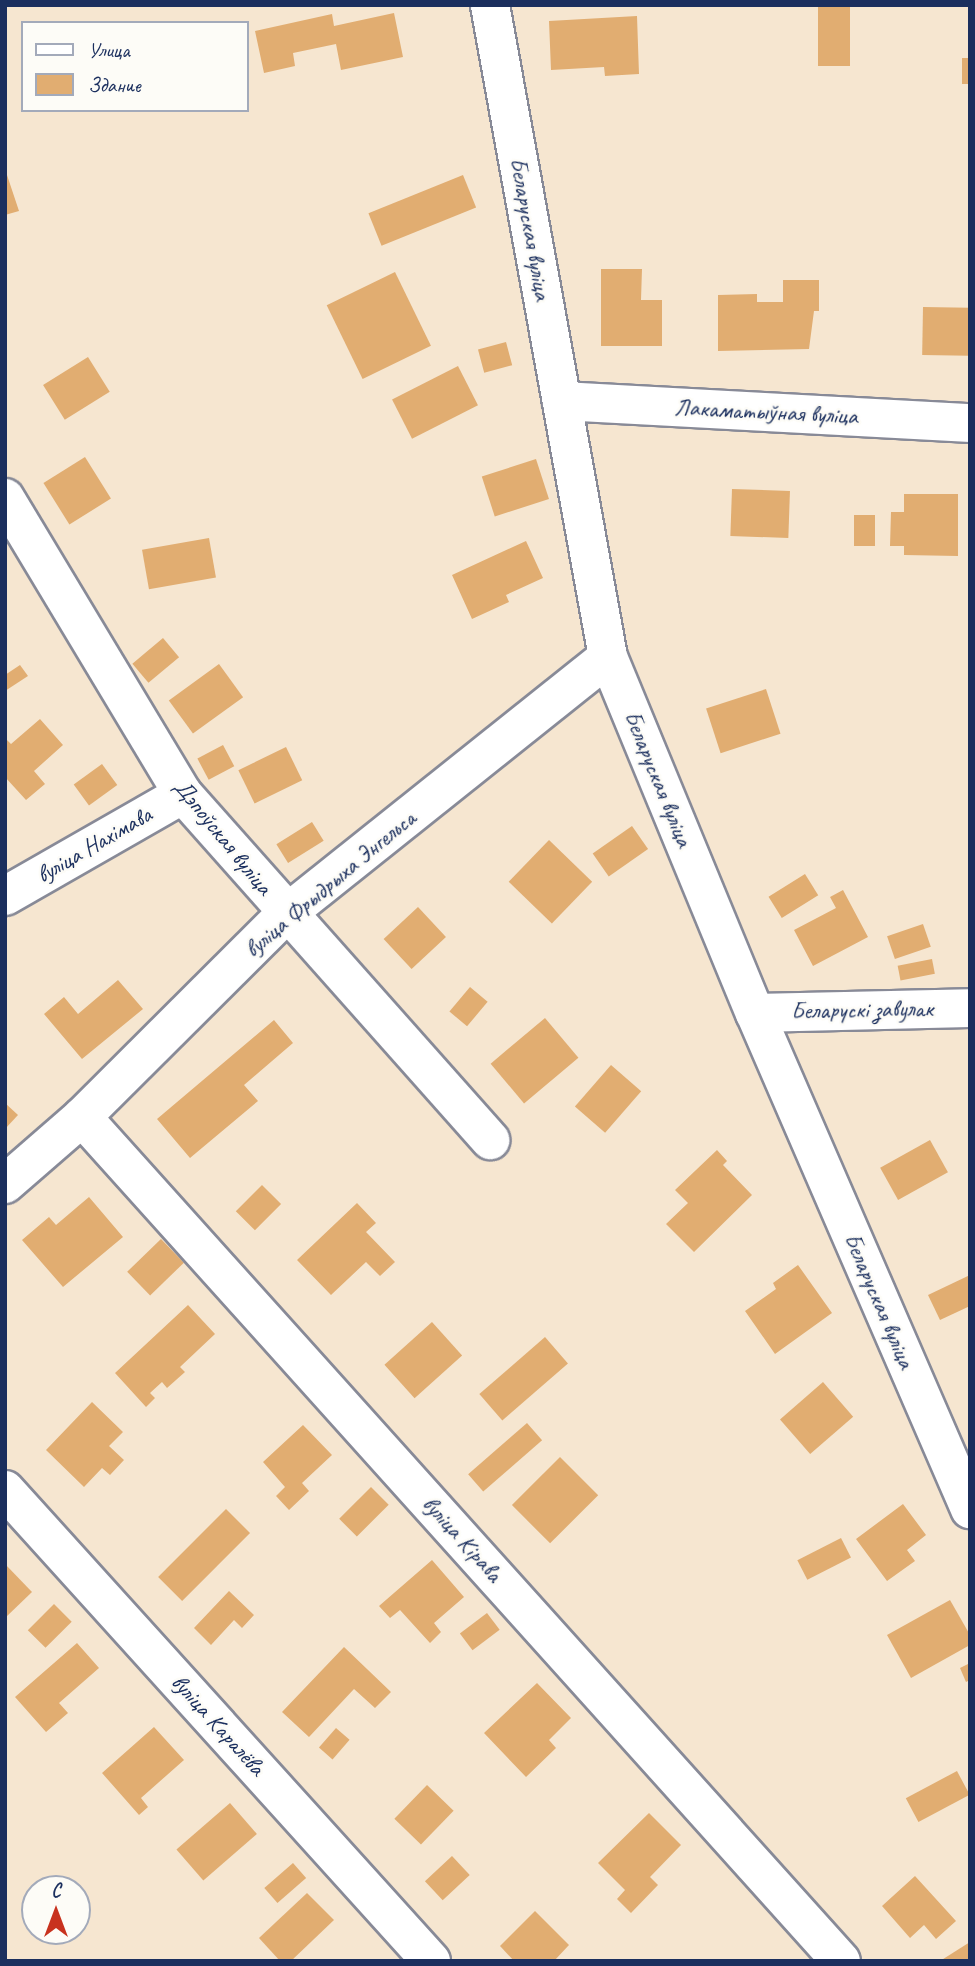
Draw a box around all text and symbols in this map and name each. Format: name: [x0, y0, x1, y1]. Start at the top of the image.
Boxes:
legend: [21, 21, 248, 112]
text: Улица: [88, 37, 130, 63]
text: Здание: [88, 72, 141, 98]
street label: Беларуская вуліца: [503, 156, 557, 302]
street label: Лакаматыўная вуліца: [674, 393, 858, 431]
street label: Беларуская вуліца: [618, 707, 698, 851]
street label: Дэпоўская вуліца: [168, 774, 278, 900]
street label: вуліца Нахімава: [31, 800, 157, 890]
street label: вуліца Фрыдрыха Энгельса: [239, 804, 421, 964]
street label: Беларускі завулак: [791, 994, 933, 1026]
street label: Беларуская вуліца: [838, 1229, 920, 1373]
street label: вуліца Кірава: [416, 1490, 508, 1588]
street label: вуліца Каралёва: [165, 1669, 271, 1781]
north arrow: [21, 1875, 91, 1945]
text: С: [51, 1879, 61, 1903]

